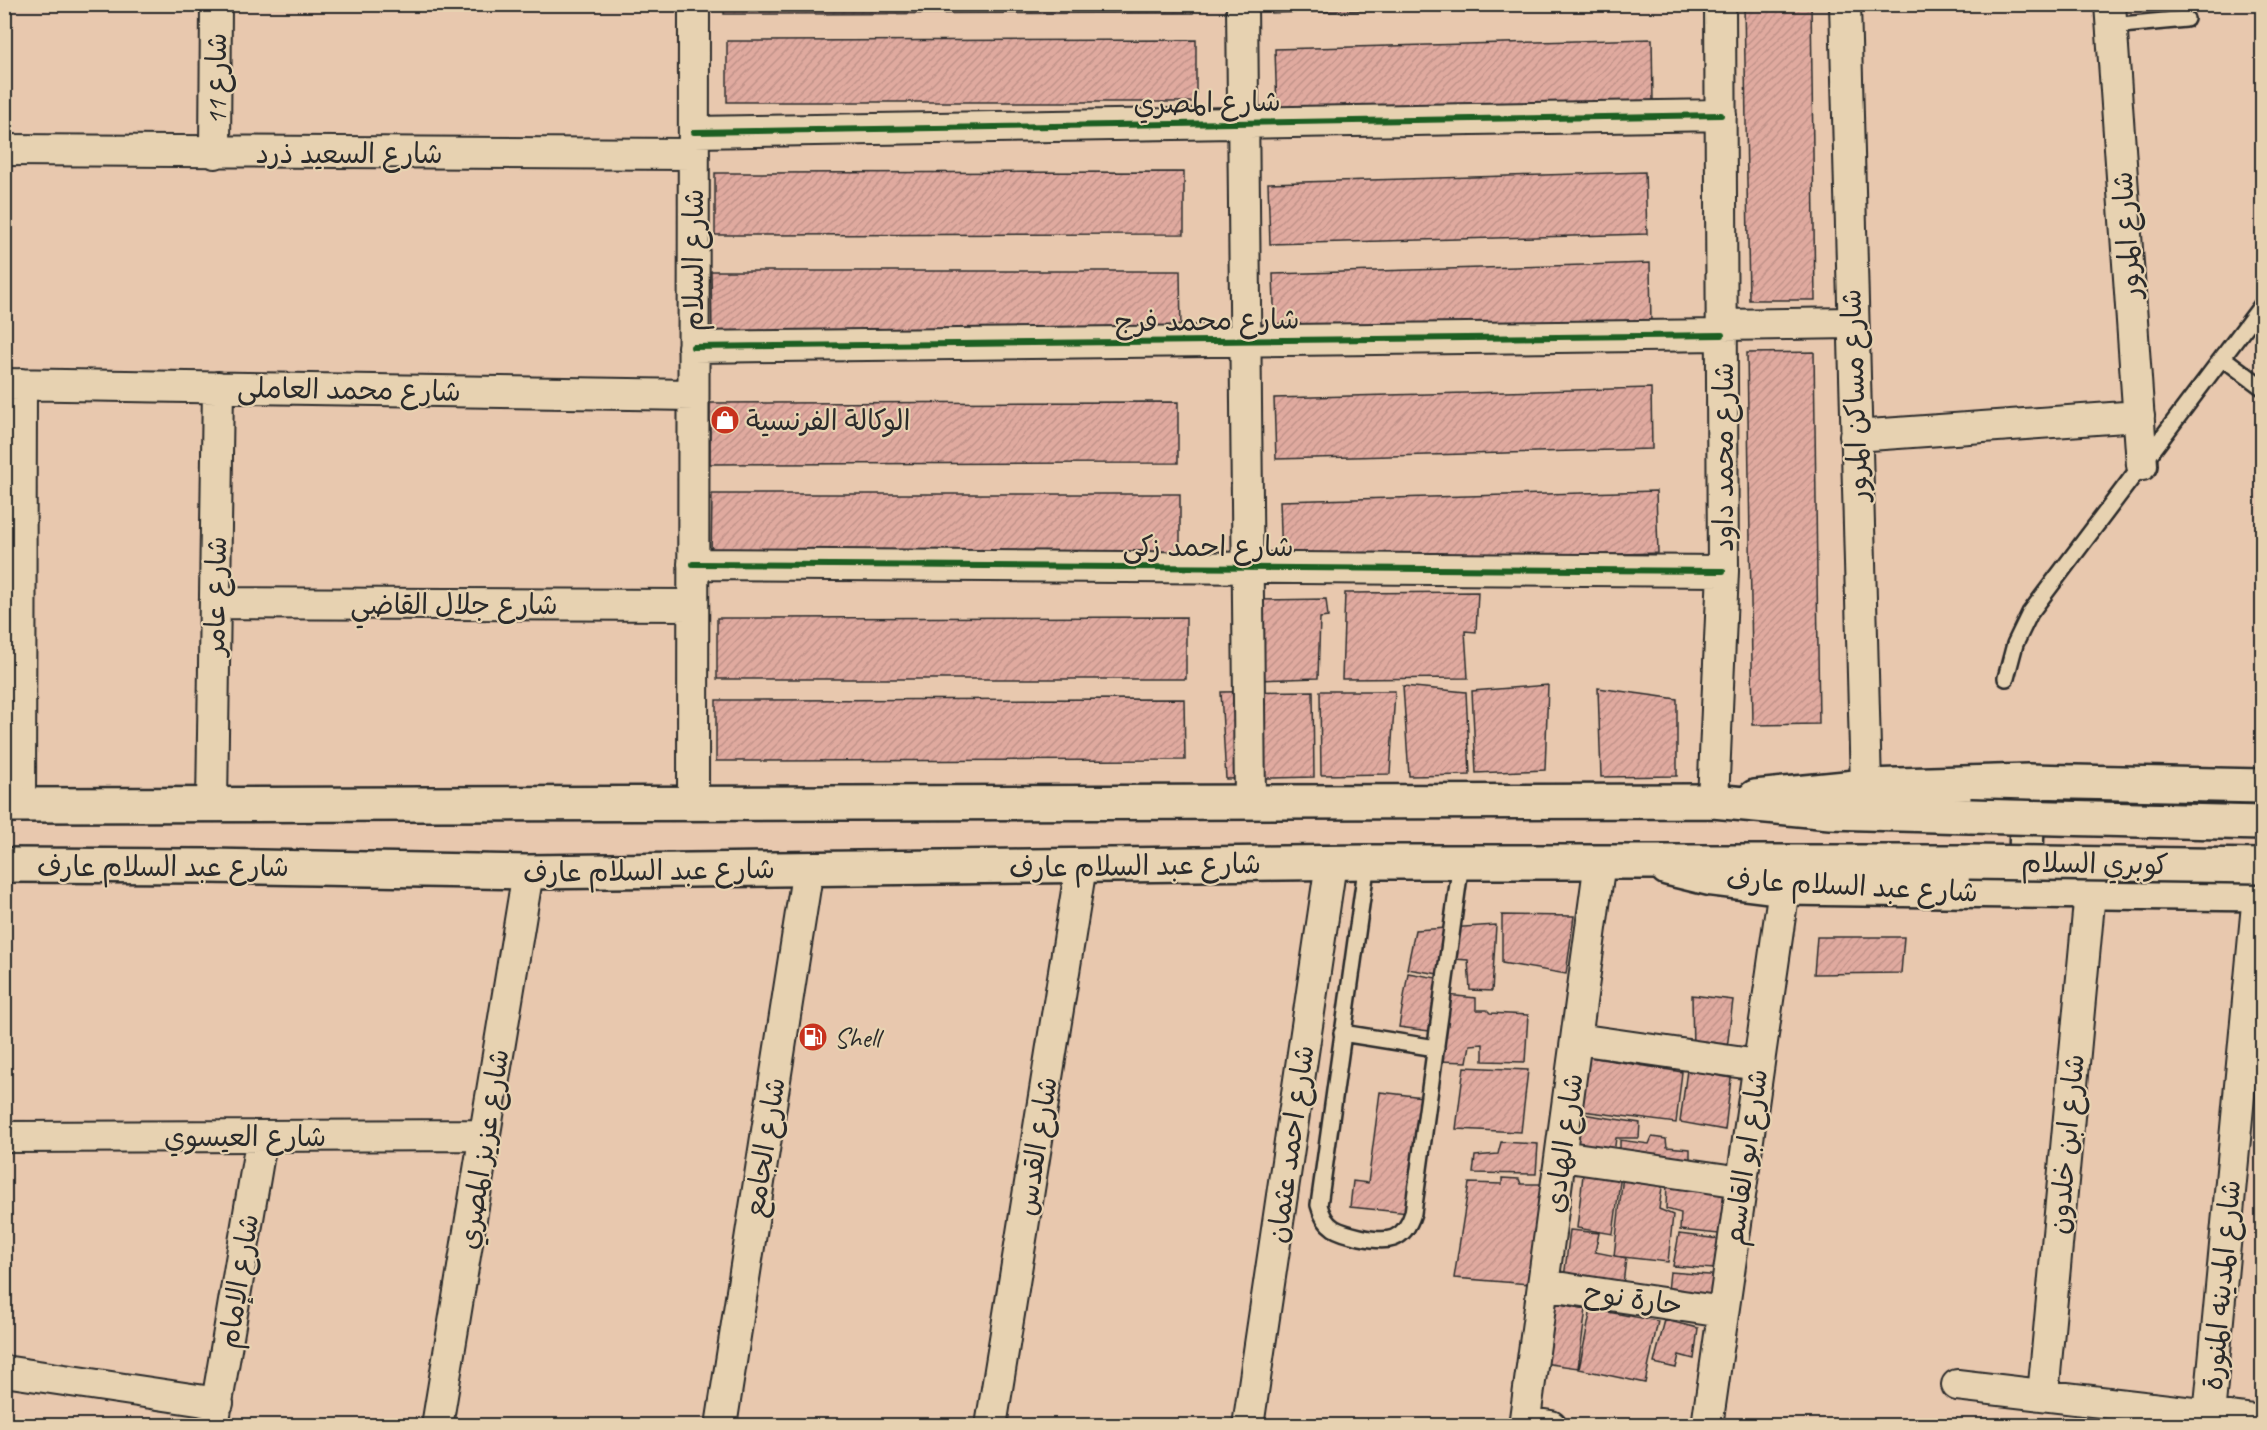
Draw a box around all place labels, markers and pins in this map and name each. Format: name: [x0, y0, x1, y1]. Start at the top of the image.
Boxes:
place label: الوكالة الفرنسية: [746, 403, 910, 438]
shop icon: الوكالة الفرنسية: [709, 404, 741, 436]
place label: Shell: [834, 1020, 885, 1055]
fuel station icon: Shell: [797, 1021, 829, 1053]

